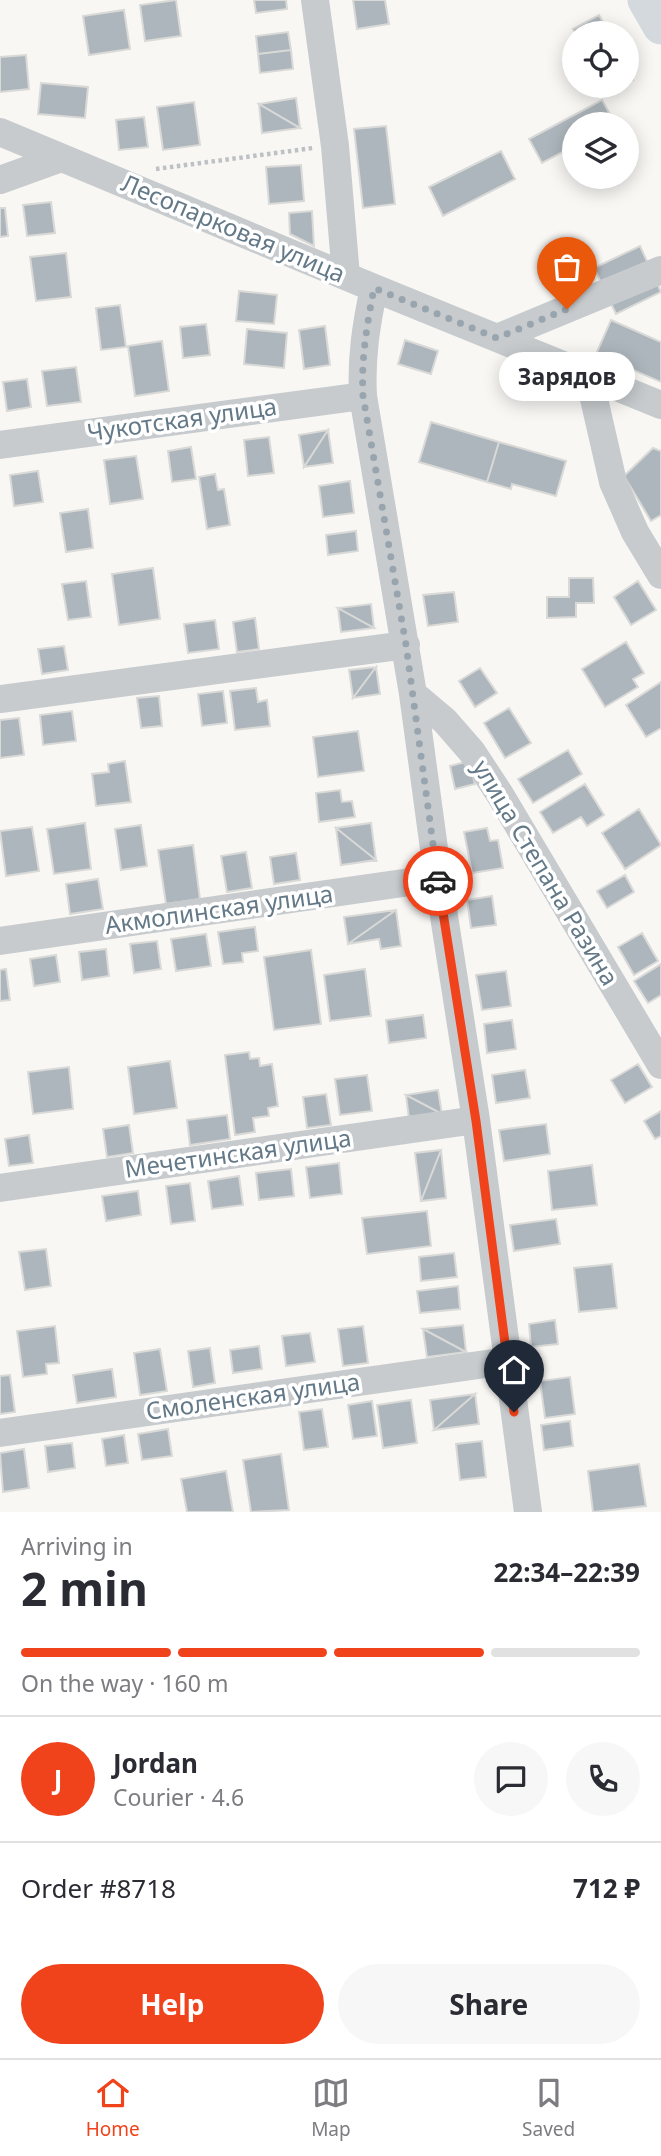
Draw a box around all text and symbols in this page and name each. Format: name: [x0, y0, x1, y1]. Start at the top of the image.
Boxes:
map controls: [562, 21, 639, 189]
button: locate: [562, 21, 639, 98]
button: layers: [562, 112, 639, 189]
street label: Лесопарковая улица: [117, 166, 350, 290]
pin: [537, 237, 597, 309]
icon: bag: [548, 248, 586, 286]
callout: Зарядов: [499, 351, 635, 400]
text: Зарядов: [518, 360, 616, 392]
street label: Чукотская улица: [85, 389, 279, 448]
street label: улица Степана Разина: [466, 753, 627, 991]
courier: [403, 846, 473, 916]
icon: car: [419, 862, 457, 900]
street label: Акмолинская улица: [103, 876, 335, 941]
street label: Мечетинская улица: [122, 1120, 353, 1185]
pin: [484, 1340, 544, 1412]
icon: home: [495, 1351, 533, 1389]
street label: Смоленская улица: [144, 1364, 362, 1427]
text: Arriving in: [21, 1530, 133, 1562]
text: 22:34–22:39: [493, 1554, 640, 1590]
text: 2 min: [21, 1557, 148, 1619]
text: On the way · 160 m: [21, 1667, 228, 1699]
button: chat: [474, 1742, 548, 1816]
button: phone: [566, 1742, 640, 1816]
text: Jordan: [113, 1745, 198, 1781]
text: J: [54, 1761, 62, 1797]
text: Courier · 4.6: [113, 1781, 244, 1813]
text: Order #8718: [21, 1870, 176, 1906]
text: 712 ₽: [573, 1870, 640, 1906]
button: Help: [21, 1964, 324, 2044]
button: Share: [338, 1964, 640, 2044]
tab: Home: [86, 2074, 140, 2142]
tab: Map: [311, 2074, 351, 2142]
tab: Saved: [522, 2074, 575, 2142]

